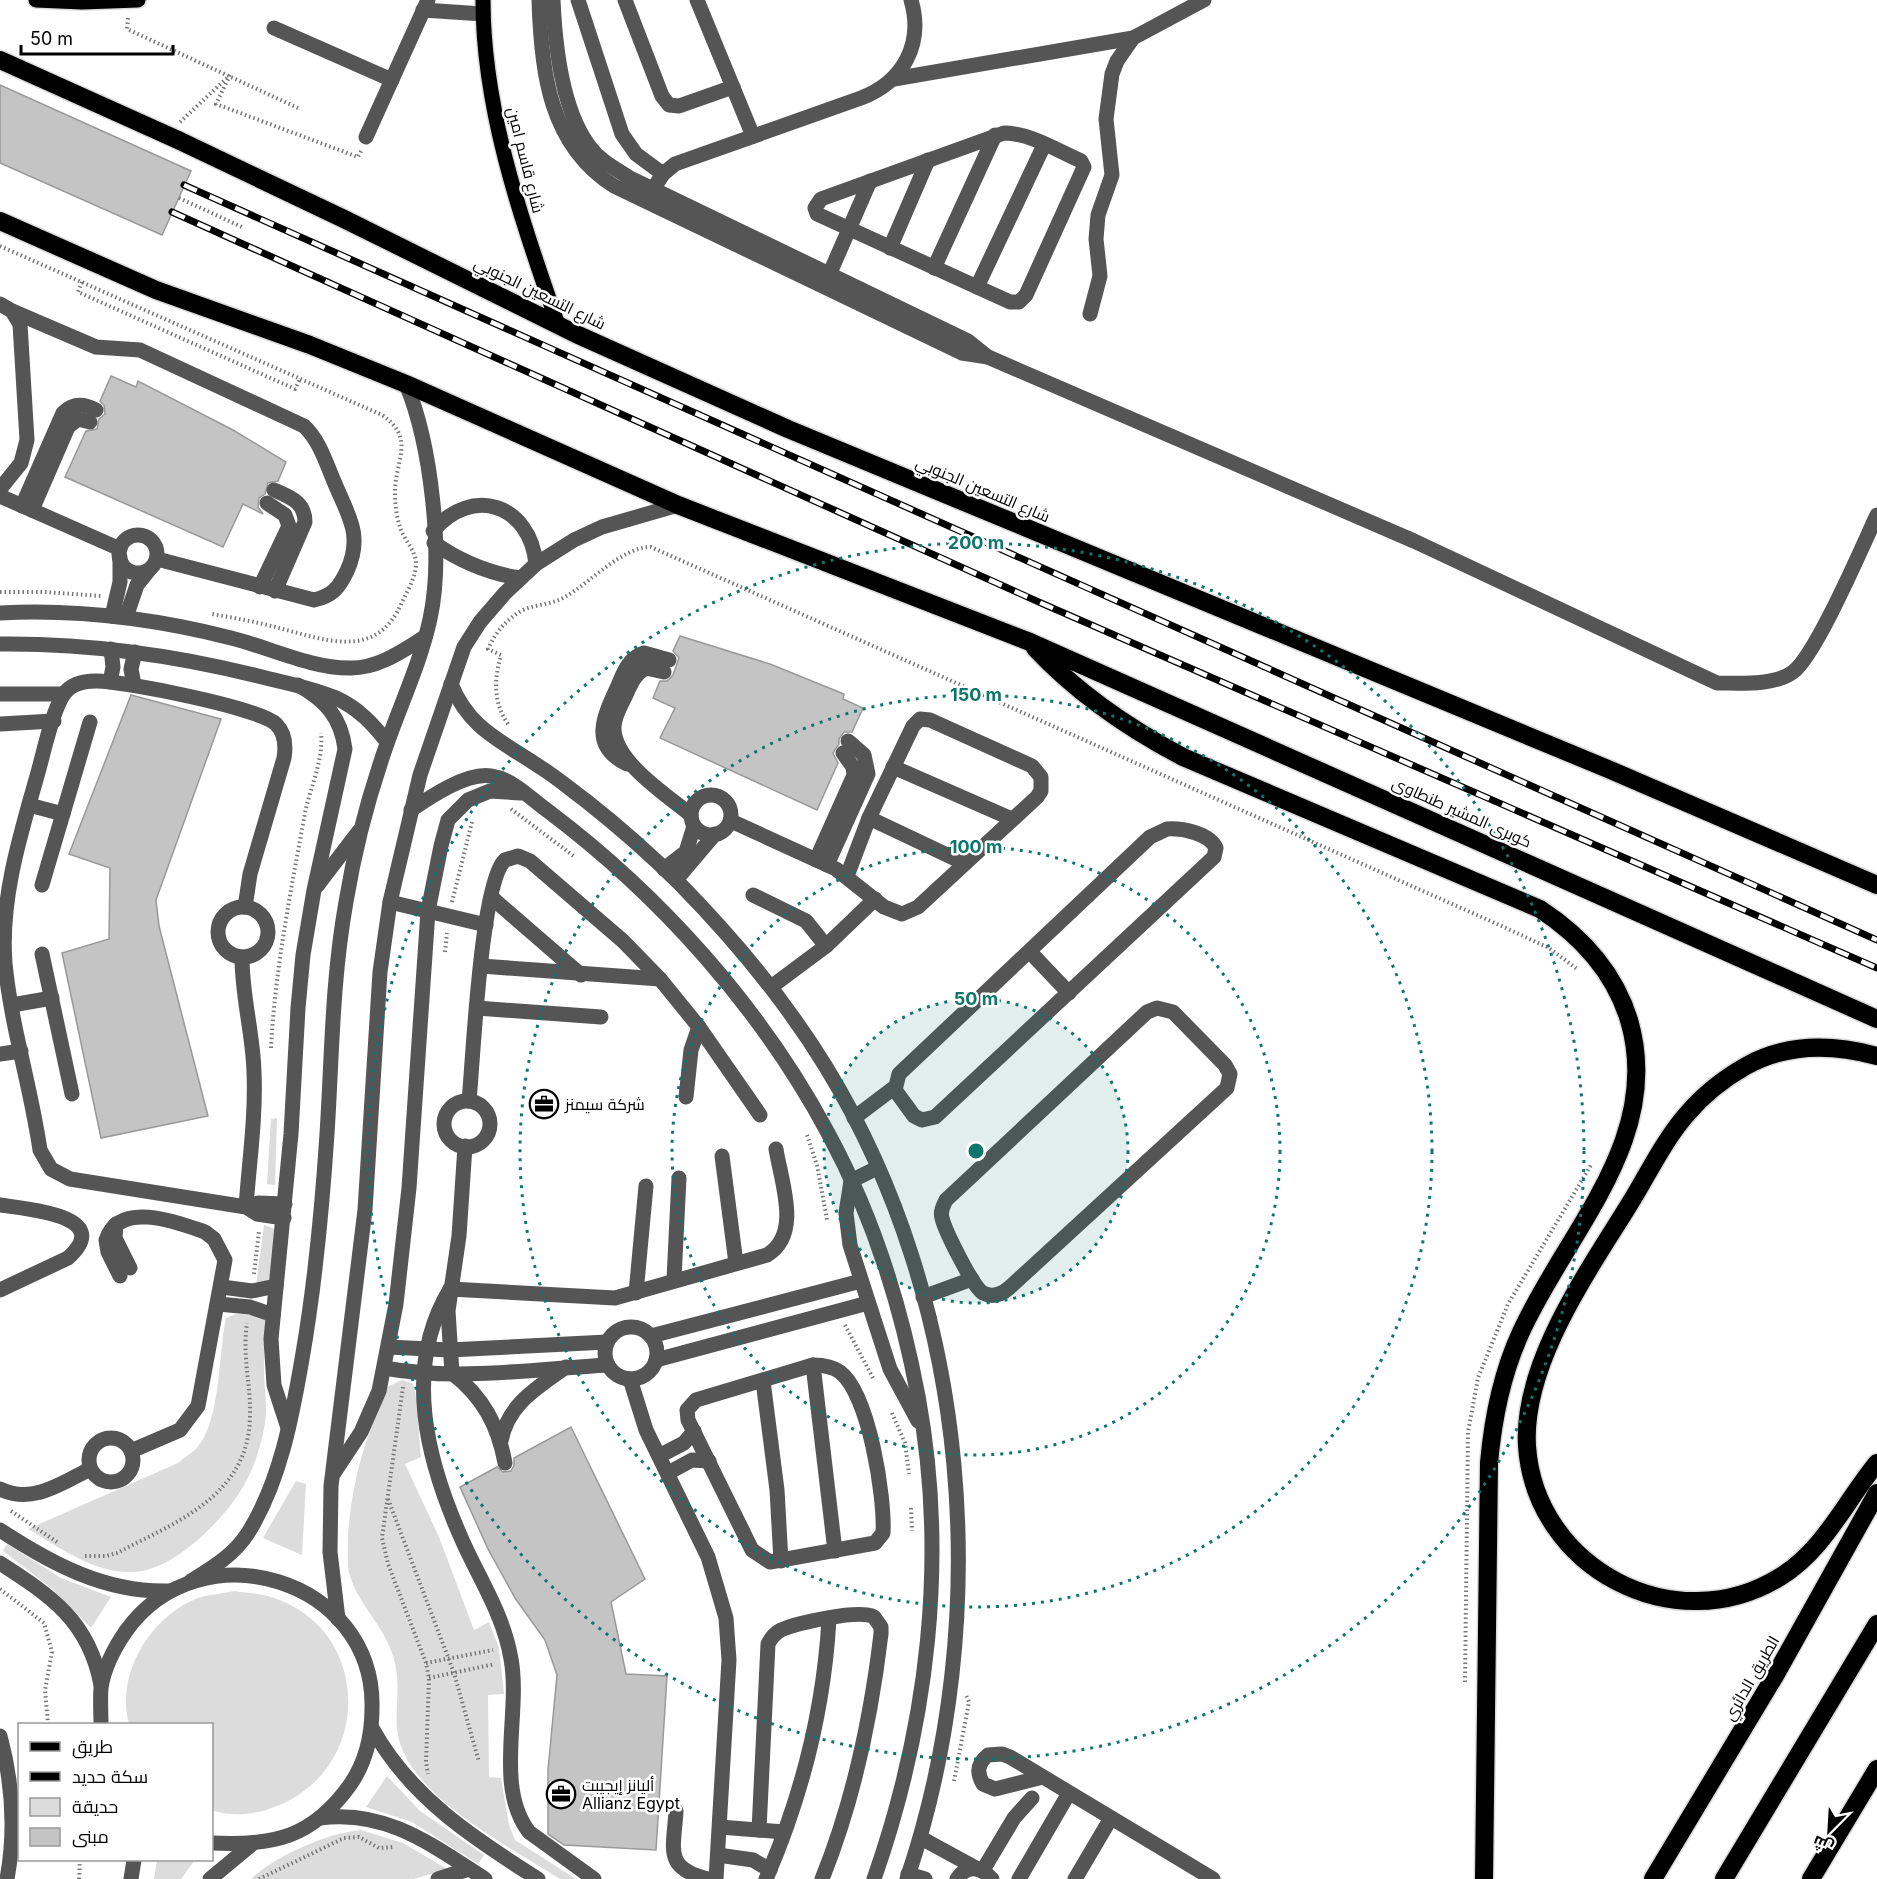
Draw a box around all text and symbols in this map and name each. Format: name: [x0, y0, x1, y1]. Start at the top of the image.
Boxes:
scale bar: [21, 18, 172, 56]
text: 50 m: [30, 28, 73, 49]
street label: شارع قاسم امين: [501, 105, 549, 216]
street label: شارع التسعين الجنوبي: [469, 252, 609, 337]
street label: شارع التسعين الجنوبي: [911, 452, 1053, 530]
text: 200 m: [948, 532, 1004, 553]
text: 150 m: [950, 684, 1002, 705]
street label: كوبرى المشير طنطاوى: [1389, 772, 1535, 853]
text: 100 m: [950, 836, 1002, 857]
text: 50 m: [954, 988, 998, 1009]
office icon: شركة سيمنز: [528, 1088, 560, 1120]
place label: شركة سيمنز: [564, 1094, 645, 1114]
centre of rings: [966, 1141, 986, 1161]
street label: الطريق الدائري: [1719, 1632, 1787, 1726]
legend: [18, 1723, 213, 1861]
text: طريق: [72, 1736, 113, 1759]
text: سكة حديد: [72, 1766, 148, 1787]
place label: أليانز إيجيبت Allianz Egypt: [582, 1775, 680, 1813]
office icon: أليانز إيجيبت Allianz Egypt: [545, 1778, 577, 1810]
text: حديقة: [72, 1796, 118, 1817]
north arrow: [1799, 1801, 1859, 1861]
text: مبنى: [72, 1826, 109, 1848]
text: ش: [1809, 1831, 1836, 1858]

